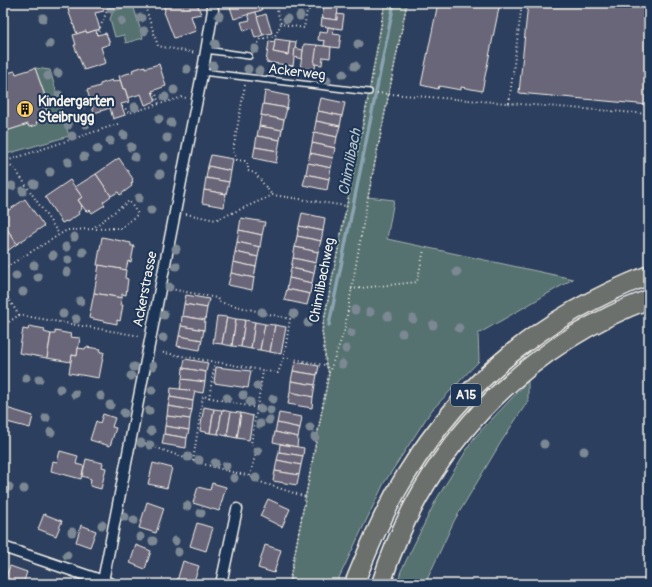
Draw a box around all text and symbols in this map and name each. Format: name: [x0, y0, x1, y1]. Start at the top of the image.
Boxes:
street label: Ackerweg: [268, 60, 326, 84]
place label: Kindergarten Steibrugg: [38, 93, 114, 126]
building icon: Kindergarten Steibrugg: [15, 99, 35, 119]
water label: Chimlibach: [334, 126, 366, 197]
street label: Chimlibachweg: [305, 236, 339, 324]
street label: Ackerstrasse: [129, 250, 161, 328]
road number: A15: [451, 384, 481, 406]

